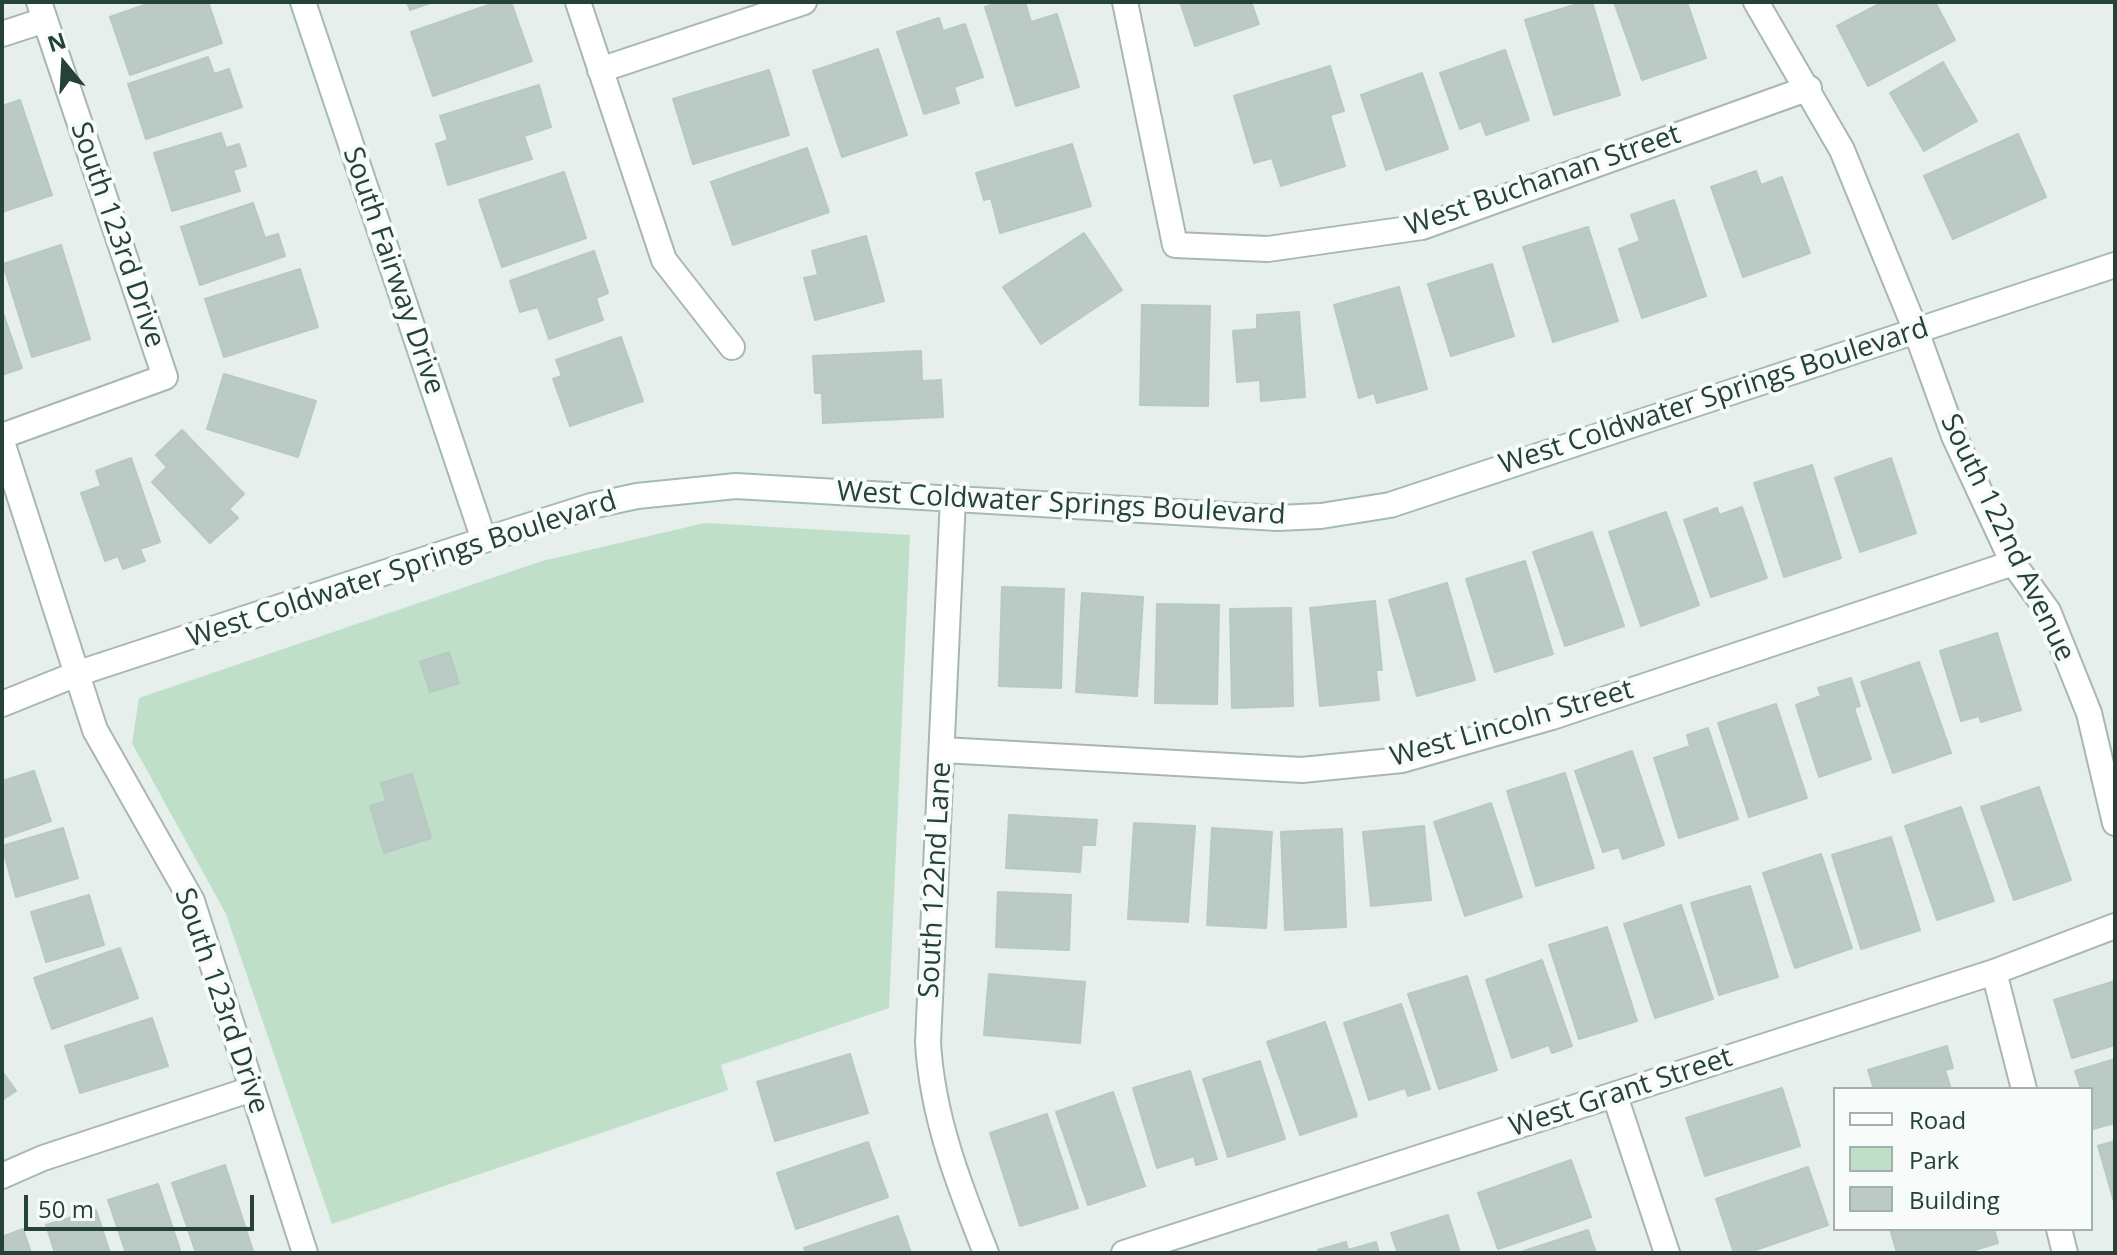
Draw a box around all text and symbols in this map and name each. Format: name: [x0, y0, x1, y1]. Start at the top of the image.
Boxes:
north arrow: [24, 24, 104, 104]
text: N: [43, 24, 70, 58]
street label: South 123rd Drive: [63, 118, 171, 352]
street label: West Buchanan Street: [1401, 118, 1685, 244]
street label: South Fairway Drive: [335, 143, 451, 399]
street label: West Coldwater Springs Boulevard: [1495, 312, 1933, 482]
street label: South 122nd Avenue: [1933, 409, 2081, 667]
street label: West Coldwater Springs Boulevard: [836, 475, 1286, 533]
street label: West Coldwater Springs Boulevard: [183, 485, 621, 655]
street label: West Lincoln Street: [1387, 673, 1637, 775]
street label: South 122nd Lane: [913, 761, 959, 999]
street label: South 123rd Drive: [167, 884, 275, 1118]
street label: West Grant Street: [1505, 1041, 1737, 1145]
legend: [1833, 1087, 2093, 1231]
text: Road: [1909, 1103, 1966, 1136]
text: Park: [1909, 1143, 1959, 1176]
scale bar: [28, 1179, 258, 1229]
text: Building: [1909, 1183, 2000, 1216]
text: 50 m: [38, 1192, 94, 1225]

